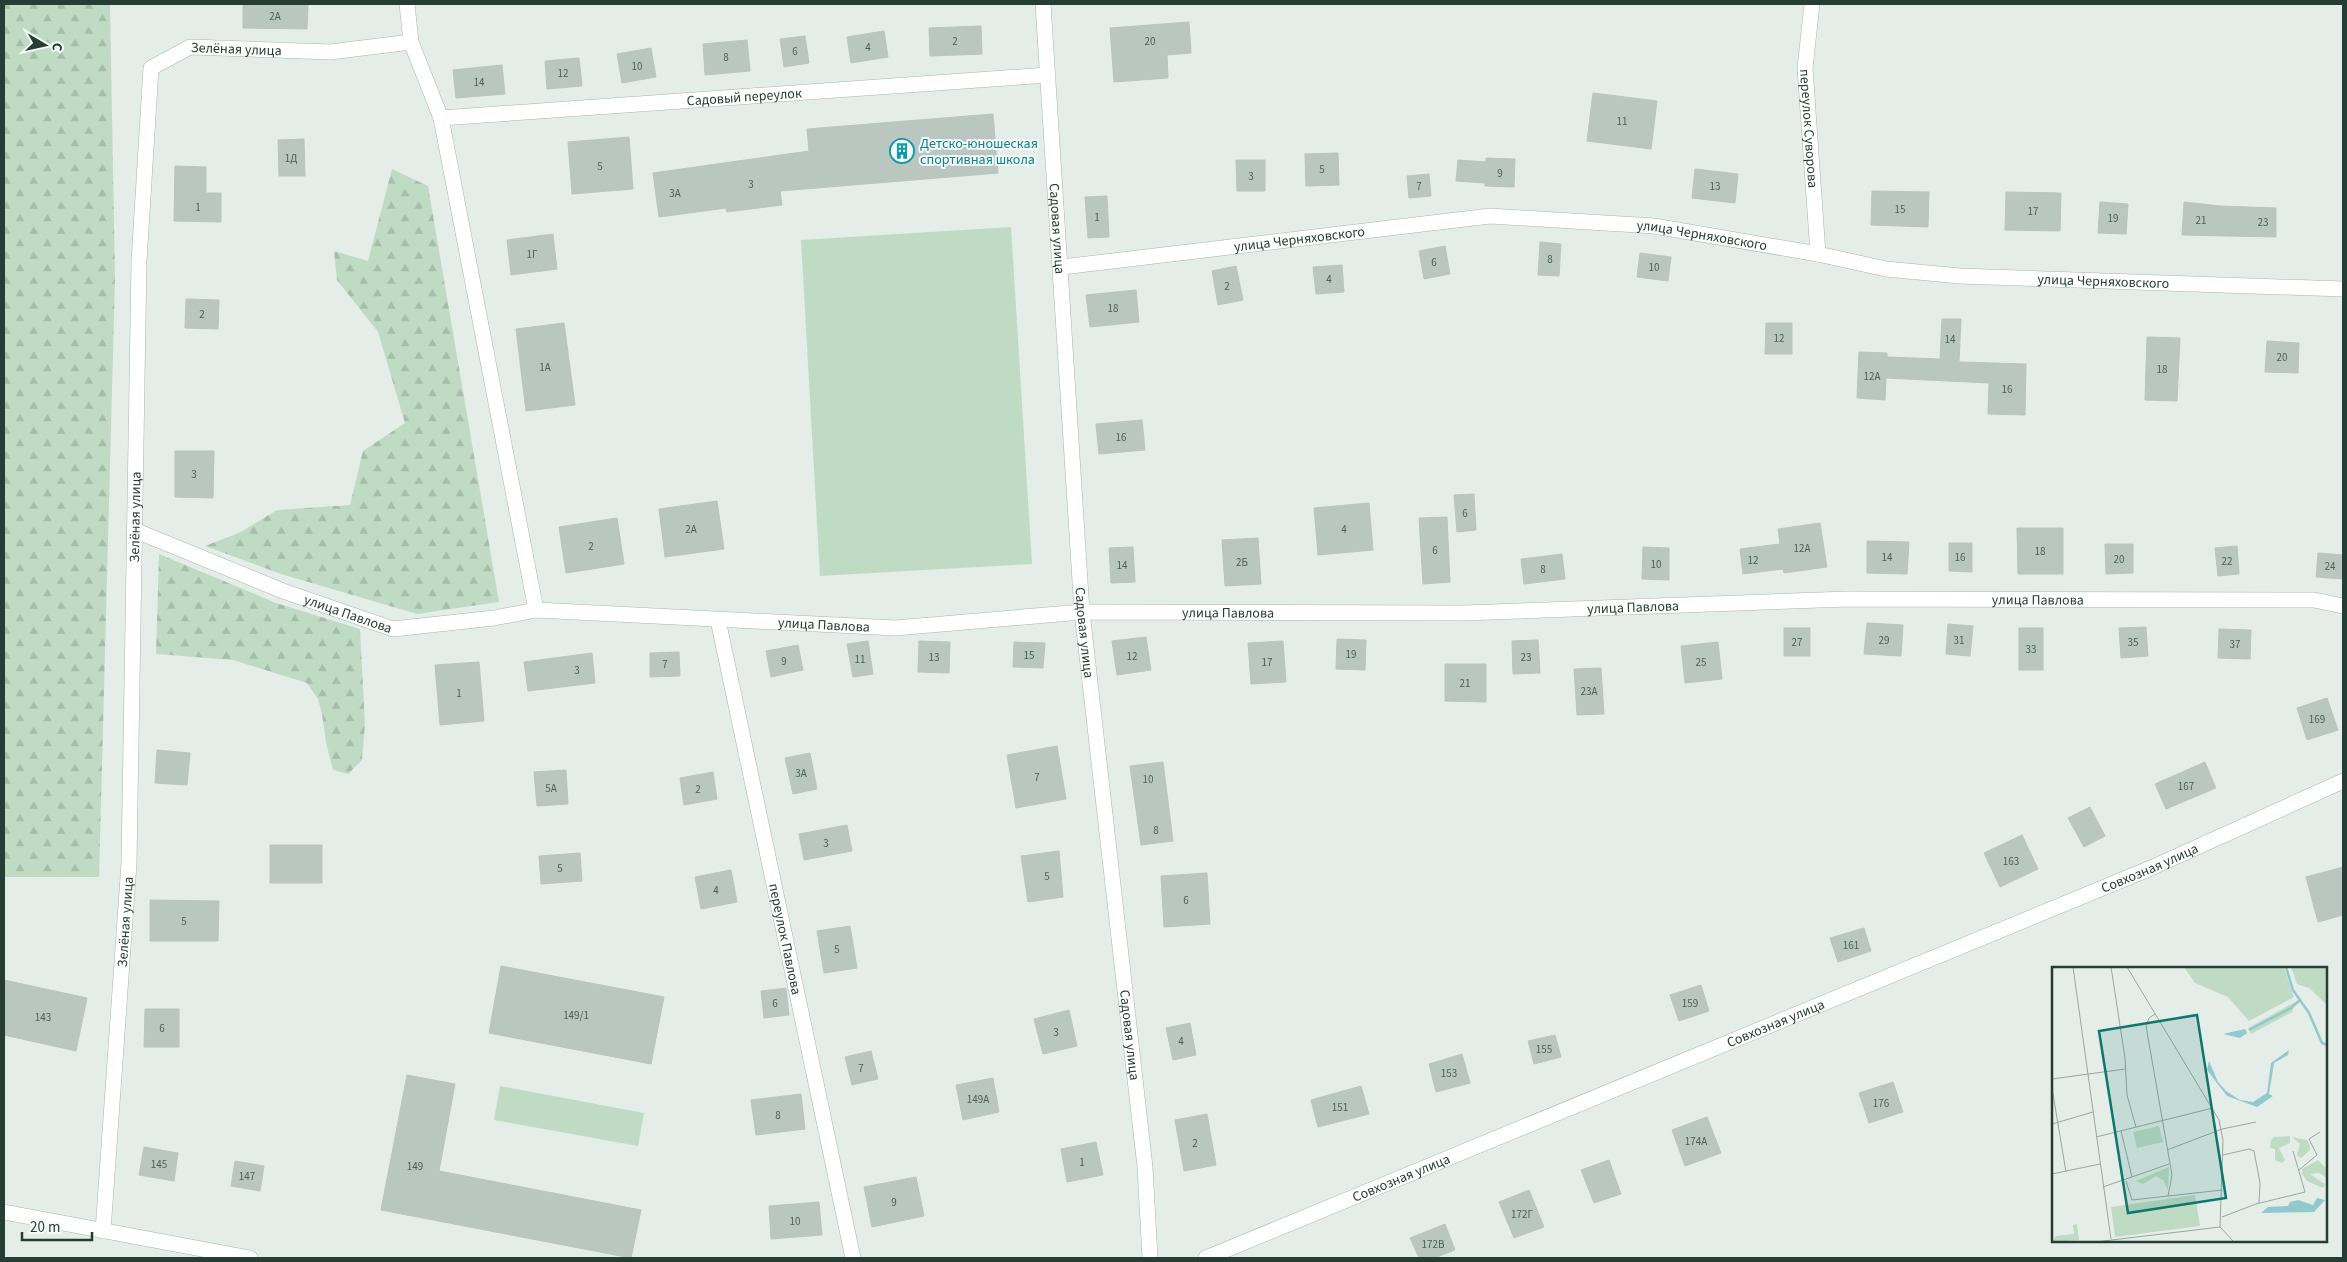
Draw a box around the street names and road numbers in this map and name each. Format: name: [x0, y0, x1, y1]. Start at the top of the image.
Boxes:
street label: Зелёная улица: [191, 38, 282, 61]
street label: переулок Суворова: [1794, 68, 1822, 189]
street label: Садовый переулок: [686, 83, 803, 112]
street label: Садовая улица: [1044, 183, 1069, 275]
street label: улица Черняховского: [1636, 216, 1769, 256]
street label: улица Черняховского: [1233, 222, 1366, 257]
street label: улица Черняховского: [2037, 270, 2169, 294]
street label: Зелёная улица: [125, 471, 147, 563]
street label: Садовая улица: [1069, 587, 1098, 679]
street label: улица Павлова: [301, 590, 395, 639]
street label: улица Павлова: [1992, 590, 2084, 611]
street label: улица Павлова: [1587, 596, 1679, 619]
street label: улица Павлова: [1182, 603, 1274, 624]
street label: улица Павлова: [777, 613, 870, 638]
street label: Совхозная улица: [2098, 839, 2202, 899]
street label: Зелёная улица: [113, 876, 139, 968]
street label: переулок Павлова: [763, 882, 806, 997]
street label: Садовая улица: [1114, 989, 1144, 1082]
street label: Совхозная улица: [1724, 995, 1828, 1053]
street label: Совхозная улица: [1349, 1149, 1453, 1208]

